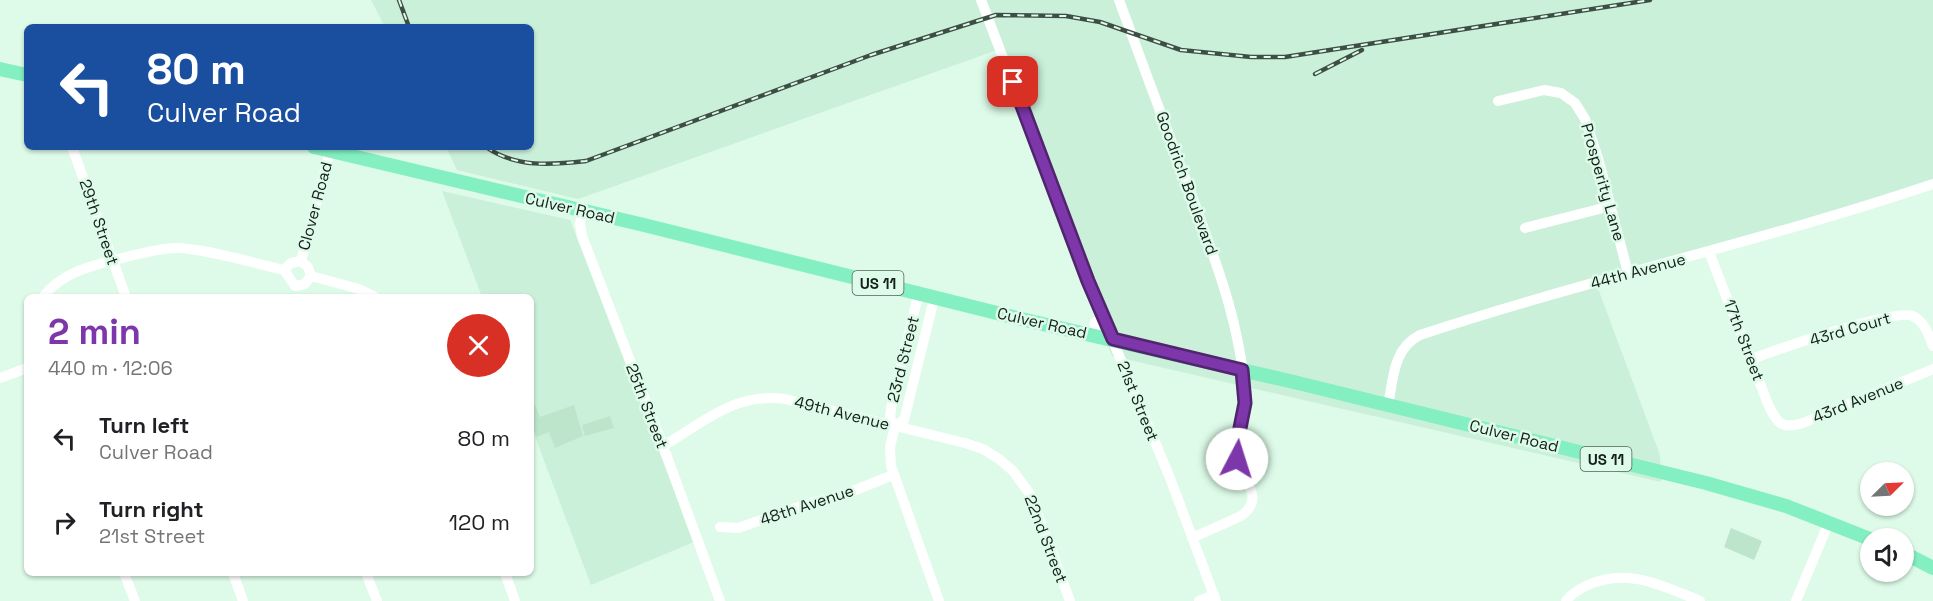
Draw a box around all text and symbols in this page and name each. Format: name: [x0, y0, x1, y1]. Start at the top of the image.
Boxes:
text: 80 m: [147, 43, 246, 96]
icon: left: [48, 48, 126, 126]
pin: [987, 56, 1038, 107]
icon: arrive: [996, 65, 1029, 98]
text: Culver Road: [147, 95, 301, 130]
street label: Goodrich Boulevard: [1151, 108, 1223, 258]
street label: Prosperity Lane: [1576, 121, 1630, 243]
street label: Clover Road: [293, 159, 337, 253]
street label: 29th Street: [74, 176, 124, 268]
street label: Culver Road: [523, 188, 617, 228]
street label: 44th Avenue: [1588, 248, 1688, 294]
road number: US 11: [852, 271, 904, 295]
street label: 17th Street: [1719, 296, 1769, 384]
street label: Culver Road: [995, 303, 1089, 343]
street label: 43rd Court: [1807, 307, 1893, 351]
text: 2 min: [48, 309, 141, 355]
button: close: [447, 314, 510, 377]
street label: 23rd Street: [882, 314, 924, 404]
text: 440 m · 12:06: [48, 355, 173, 381]
street label: 21st Street: [1112, 358, 1164, 444]
street label: 25th Street: [621, 361, 673, 451]
street label: 43rd Avenue: [1810, 372, 1906, 428]
street label: 49th Avenue: [792, 391, 892, 435]
text: Turn left: [99, 411, 189, 439]
street label: Culver Road: [1467, 415, 1561, 457]
icon: left: [48, 422, 81, 455]
text: 80 m: [458, 424, 510, 452]
position arrow: [1205, 427, 1269, 491]
text: Culver Road: [99, 439, 213, 465]
road number: US 11: [1580, 447, 1632, 471]
north arrow: [1860, 462, 1914, 516]
map controls: [1860, 462, 1914, 582]
street label: 48th Avenue: [757, 480, 857, 530]
street label: 22nd Street: [1020, 492, 1072, 586]
text: Turn right: [99, 495, 204, 523]
icon: right: [48, 506, 81, 539]
text: 120 m: [449, 508, 510, 536]
text: 21st Street: [99, 523, 205, 549]
button: sound: [1860, 528, 1914, 582]

